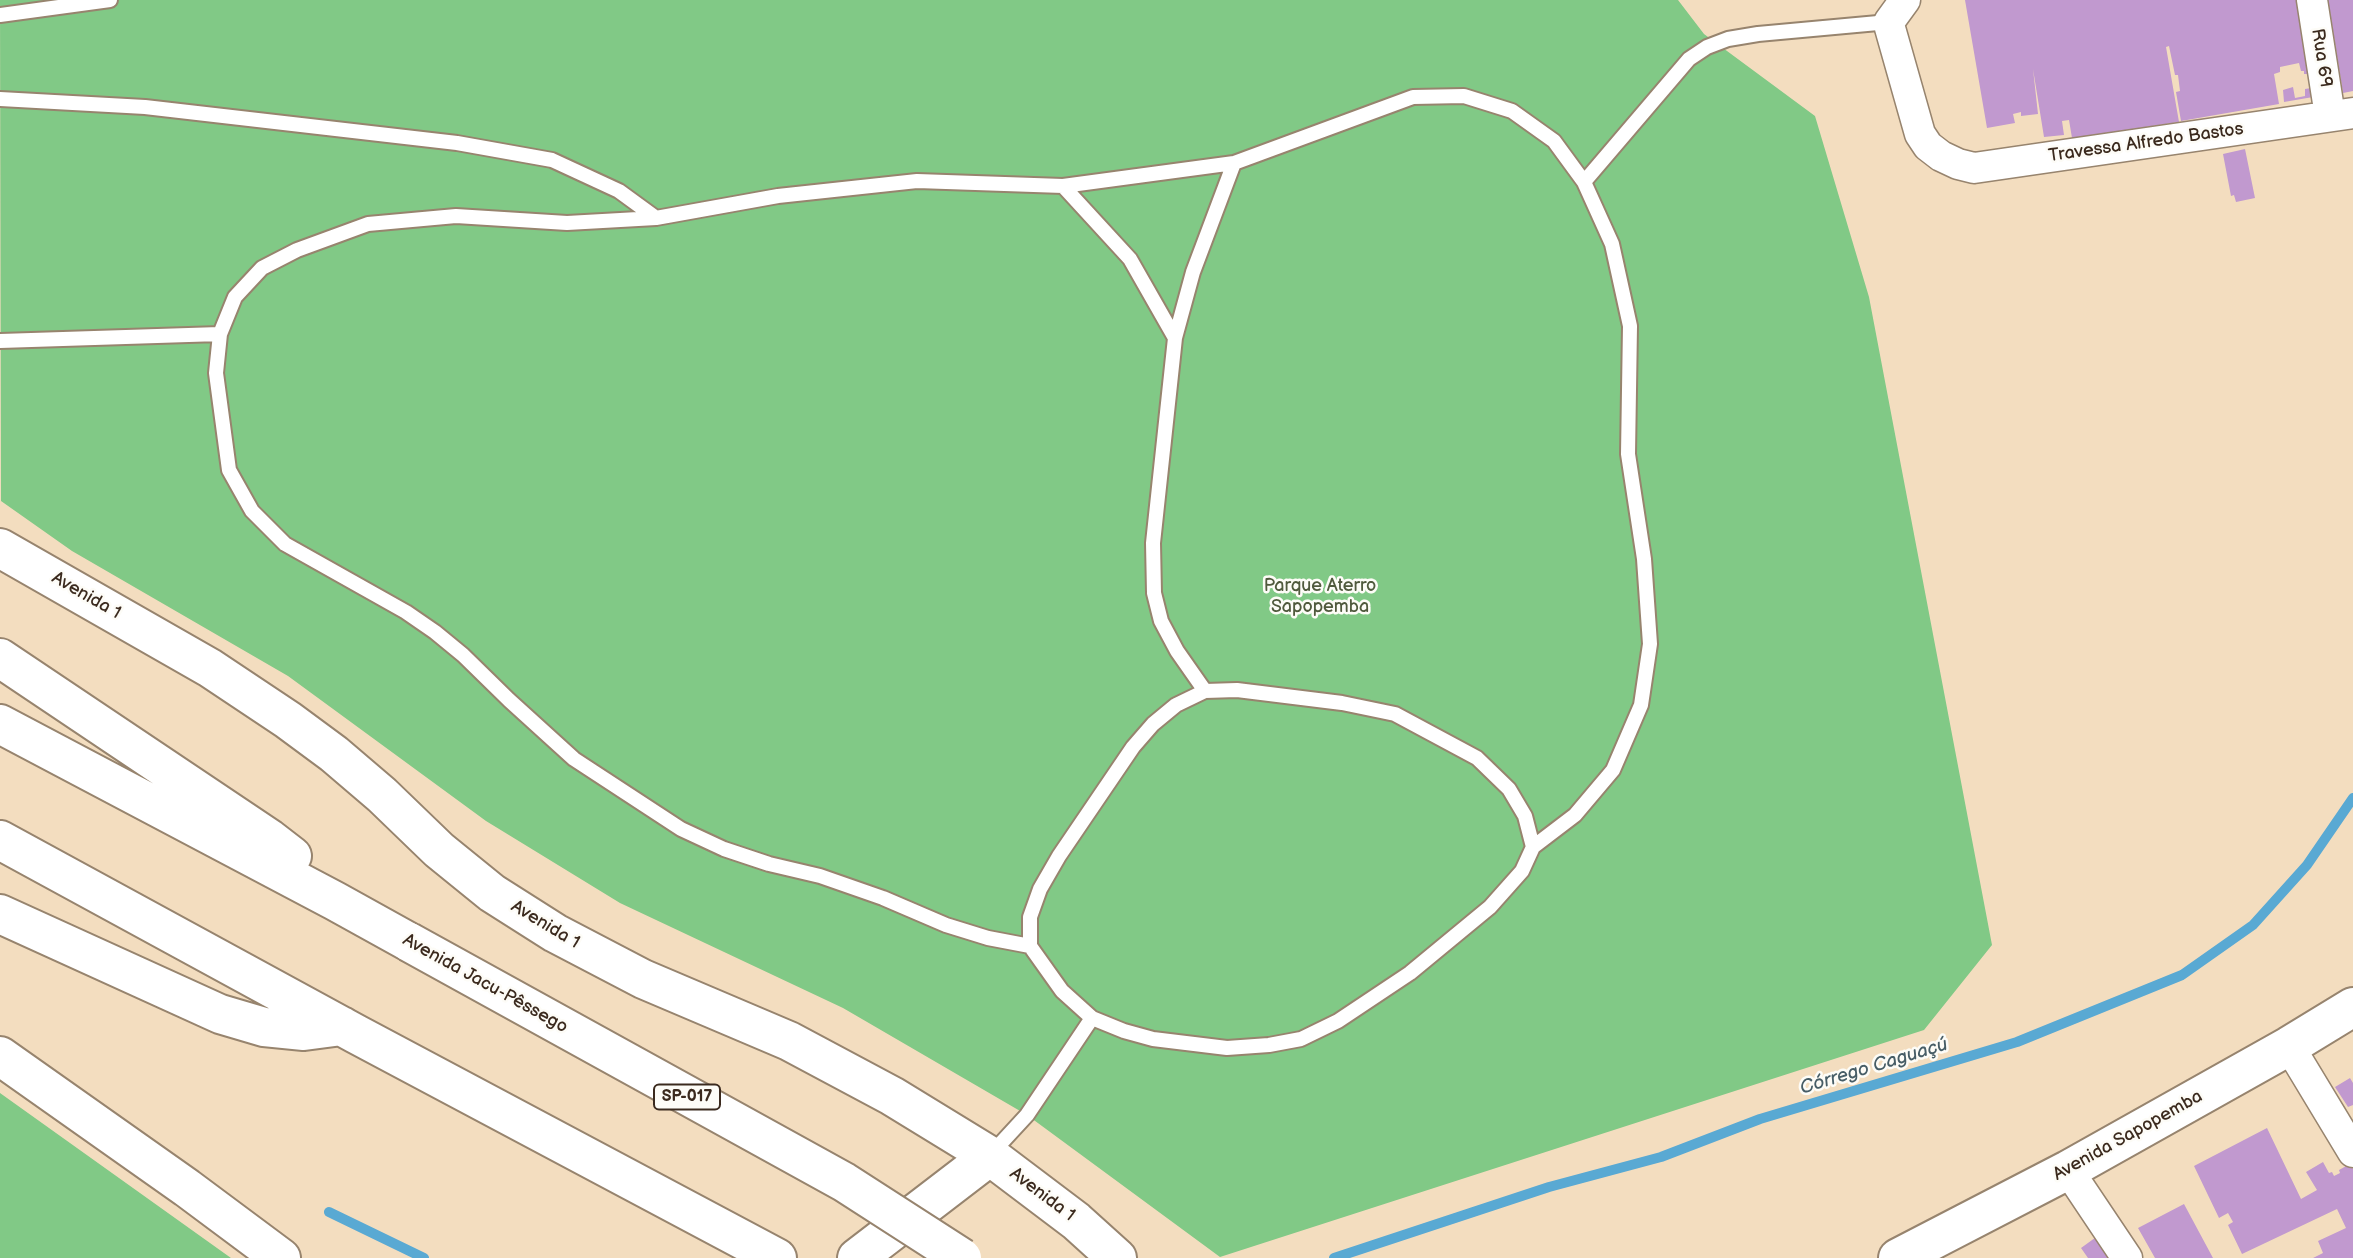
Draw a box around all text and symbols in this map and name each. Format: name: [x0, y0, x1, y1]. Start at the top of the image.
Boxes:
street label: Rua 69: [2306, 27, 2336, 89]
street label: Travessa Alfredo Bastos: [2047, 119, 2245, 167]
street label: Avenida 1: [48, 568, 124, 624]
park label: Parque Aterro Sapopemba: [1264, 575, 1376, 618]
street label: Avenida 1: [507, 896, 583, 954]
street label: Avenida Jacu-Pêssego: [399, 930, 571, 1038]
water label: Córrego Caguaçú: [1797, 1034, 1951, 1100]
road number: SP-017: [654, 1084, 720, 1110]
street label: Avenida Sapopemba: [2049, 1086, 2207, 1186]
street label: Avenida 1: [1005, 1163, 1079, 1227]

